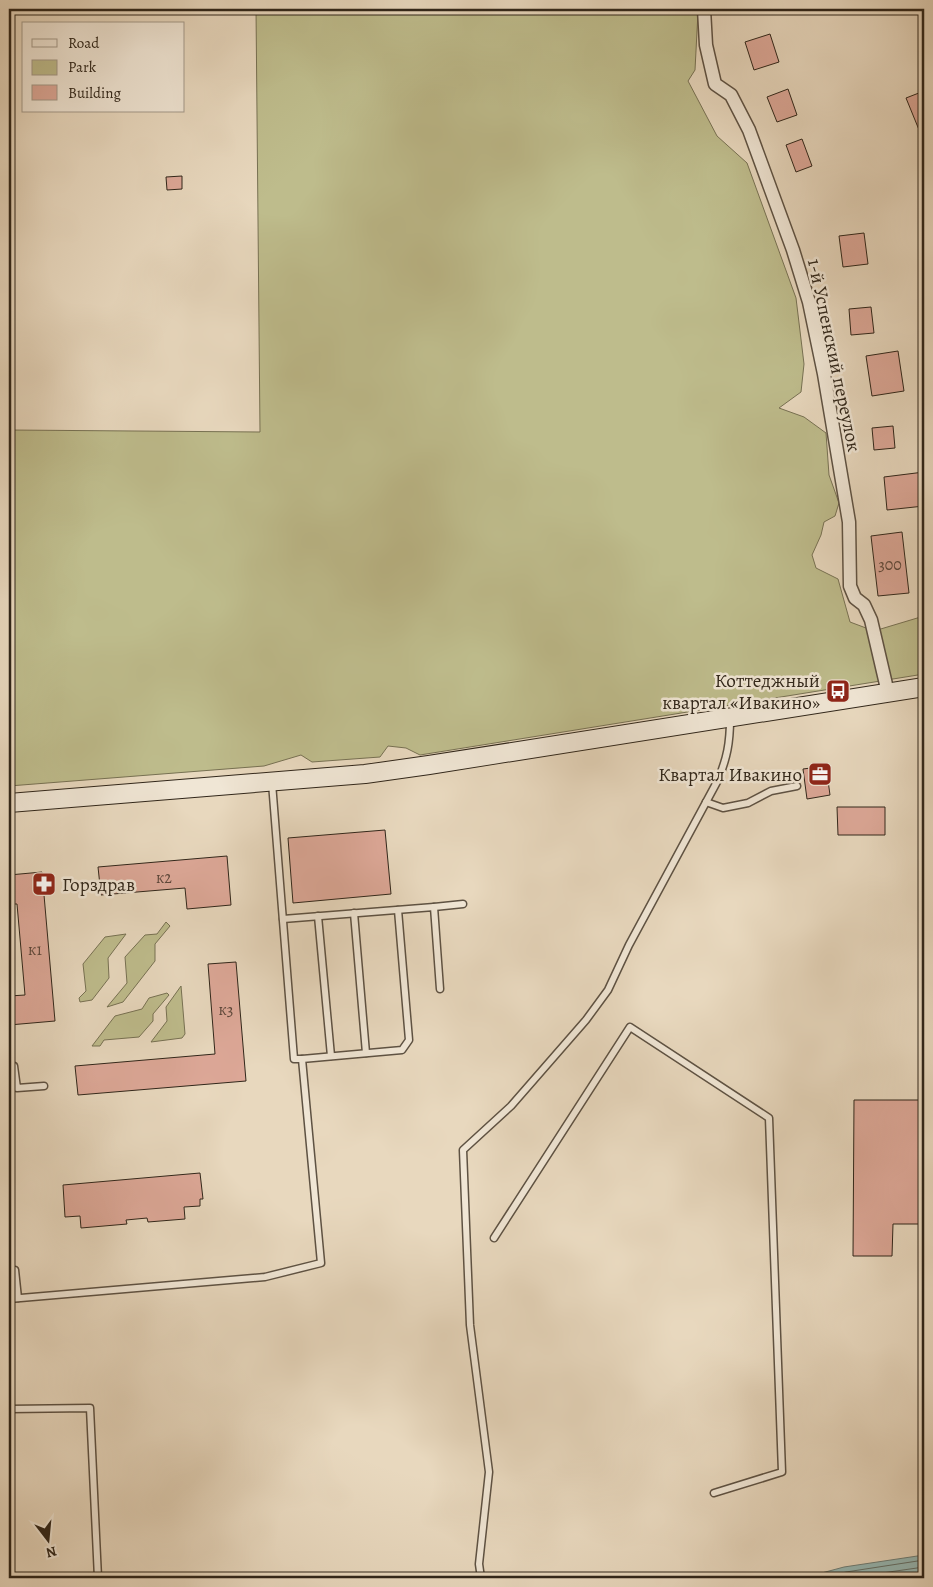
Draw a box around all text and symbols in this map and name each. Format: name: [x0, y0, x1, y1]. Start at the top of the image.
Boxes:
legend: [22, 22, 185, 112]
text: Road: [68, 33, 100, 53]
text: Park: [68, 57, 97, 77]
text: Building: [68, 83, 121, 103]
street label: 1-й Успенский переулок: [801, 256, 867, 454]
house number: 300: [878, 554, 902, 576]
place label: Коттеджный квартал «Ивакино»: [662, 668, 820, 716]
bus stop icon: Коттеджный квартал «Ивакино»: [825, 678, 851, 704]
office icon: Квартал Ивакино: [807, 761, 833, 787]
place label: Квартал Ивакино: [658, 762, 802, 788]
house number: к2: [156, 867, 172, 889]
pharmacy icon: Горздрав: [31, 871, 57, 897]
place label: Горздрав: [62, 872, 135, 898]
house number: к1: [28, 939, 42, 961]
house number: к3: [219, 999, 233, 1021]
north arrow: [22, 1514, 72, 1564]
text: N: [44, 1541, 59, 1563]

